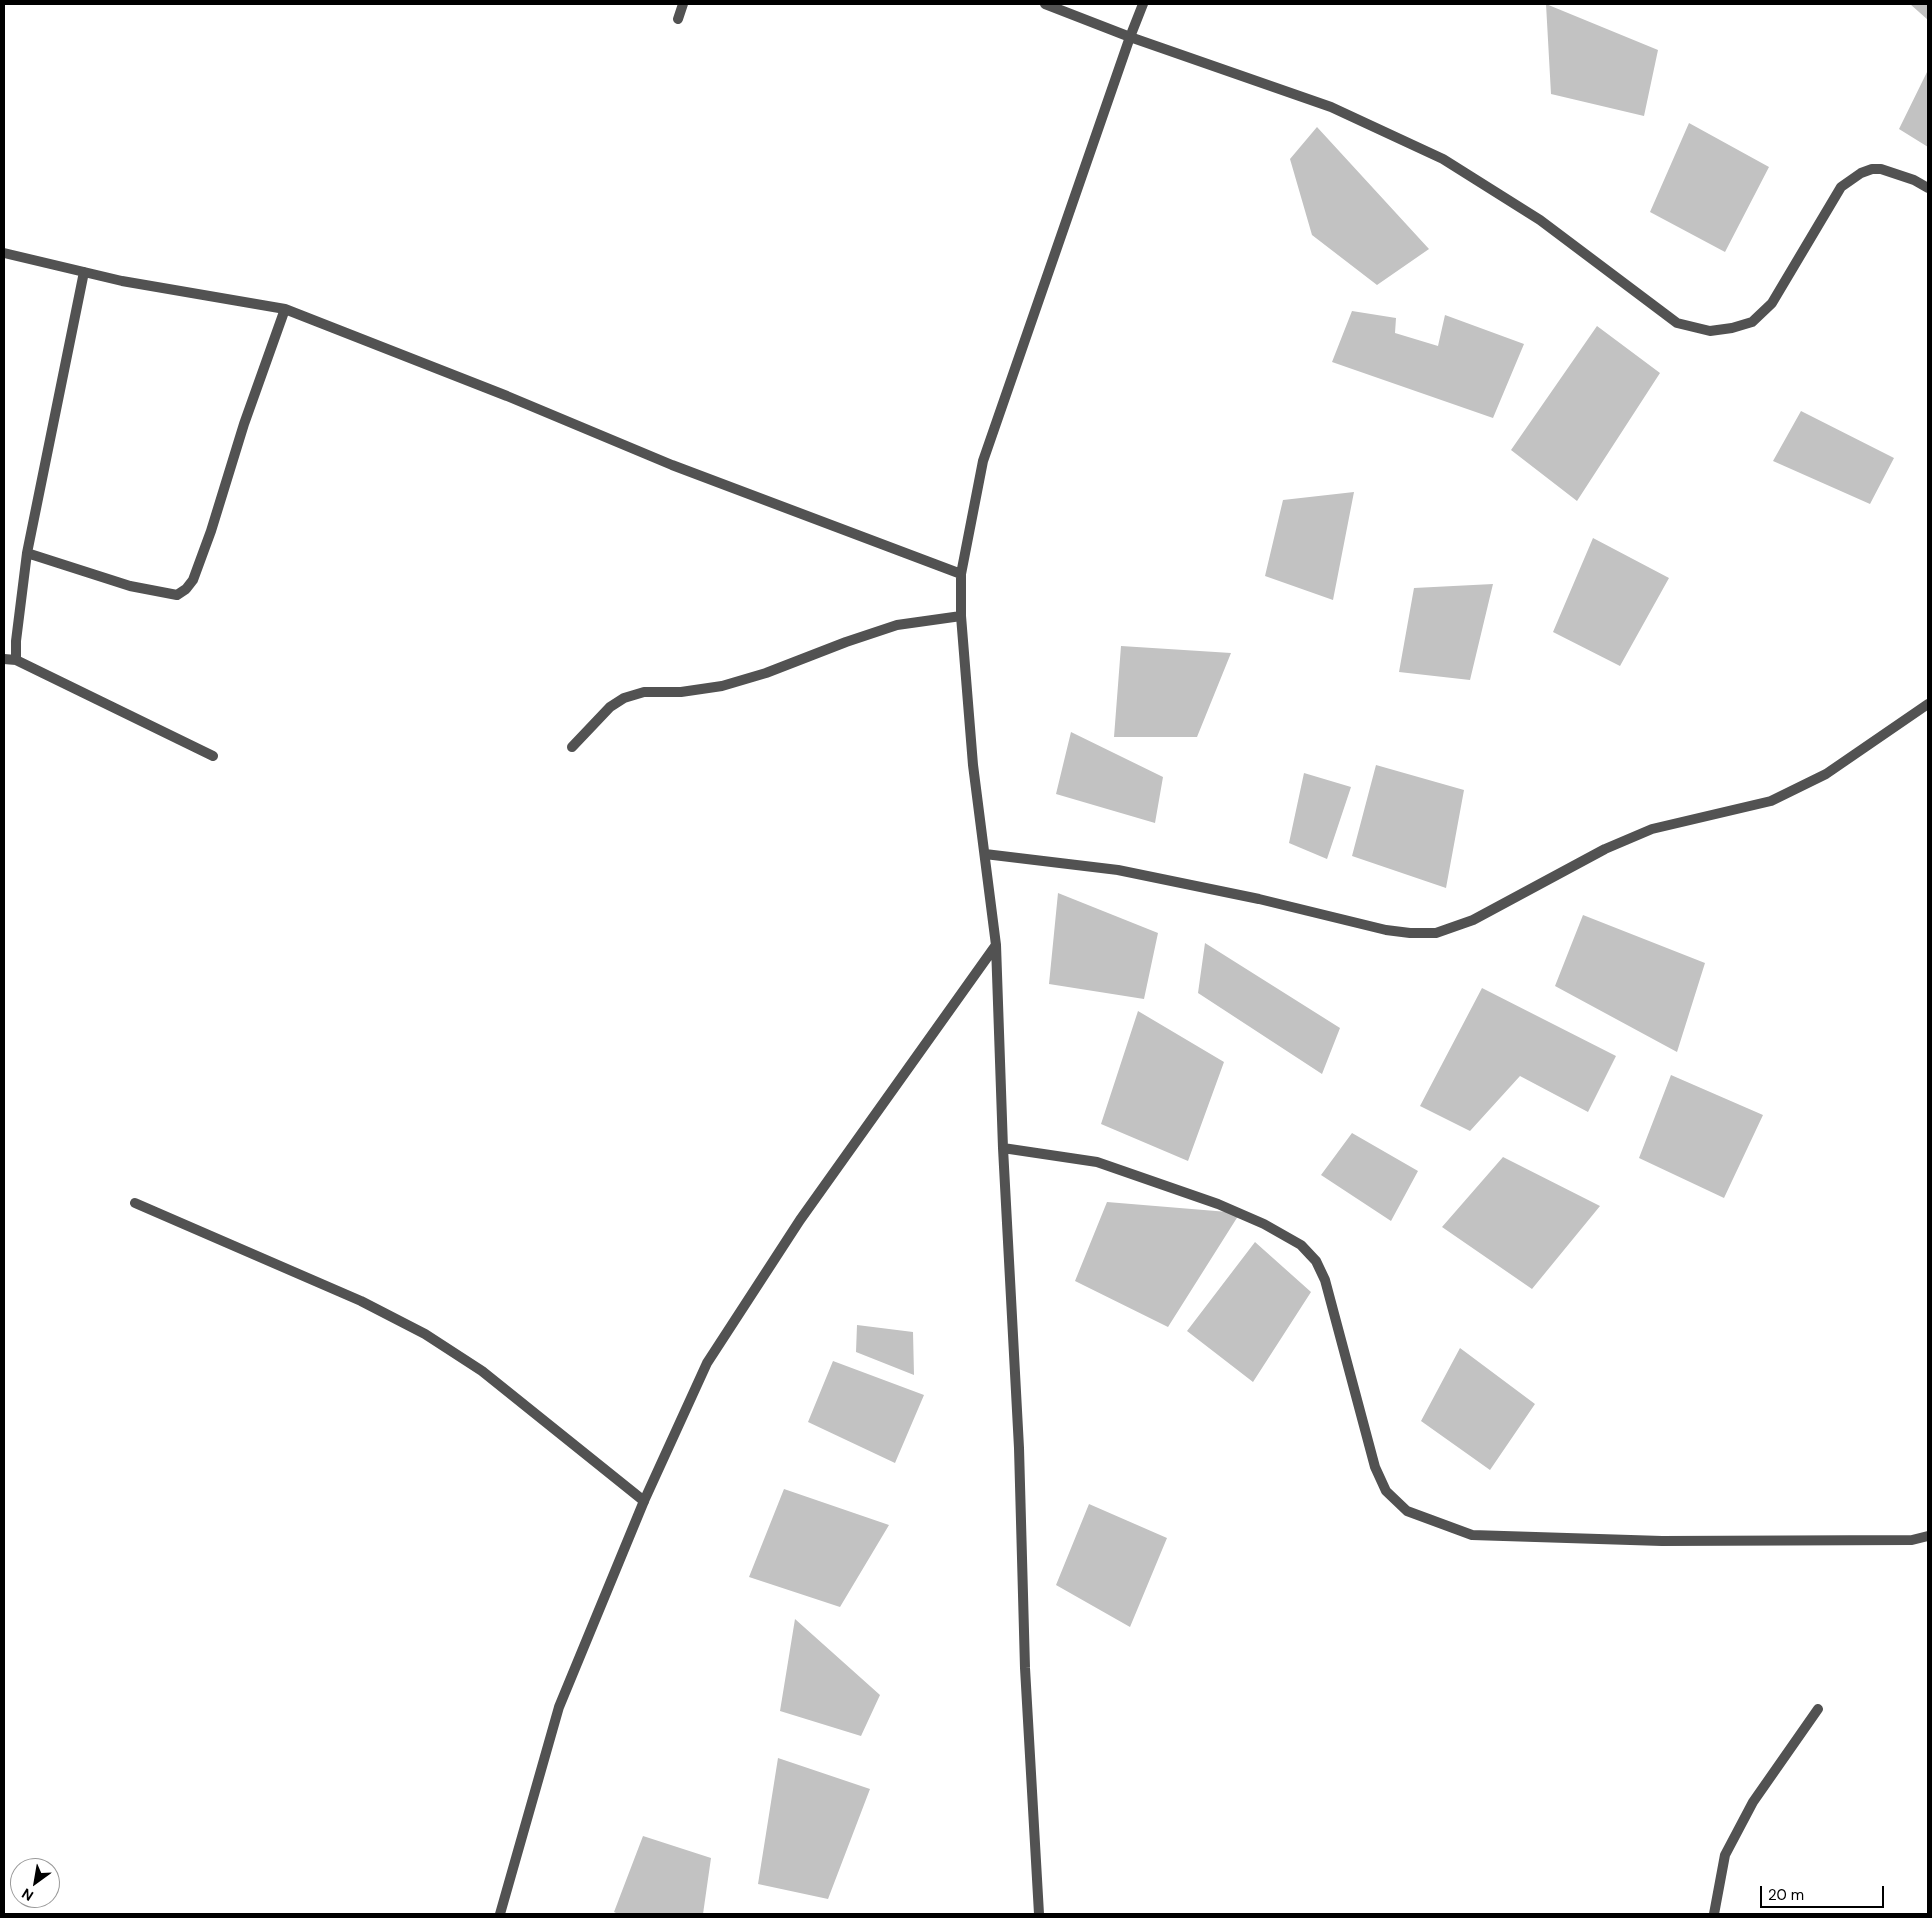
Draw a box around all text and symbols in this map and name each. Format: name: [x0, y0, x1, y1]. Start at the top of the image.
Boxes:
north arrow: [10, 1858, 60, 1908]
scale bar: [1762, 1876, 1886, 1908]
text: N: [18, 1885, 37, 1905]
text: 20 m: [1768, 1885, 1804, 1905]

